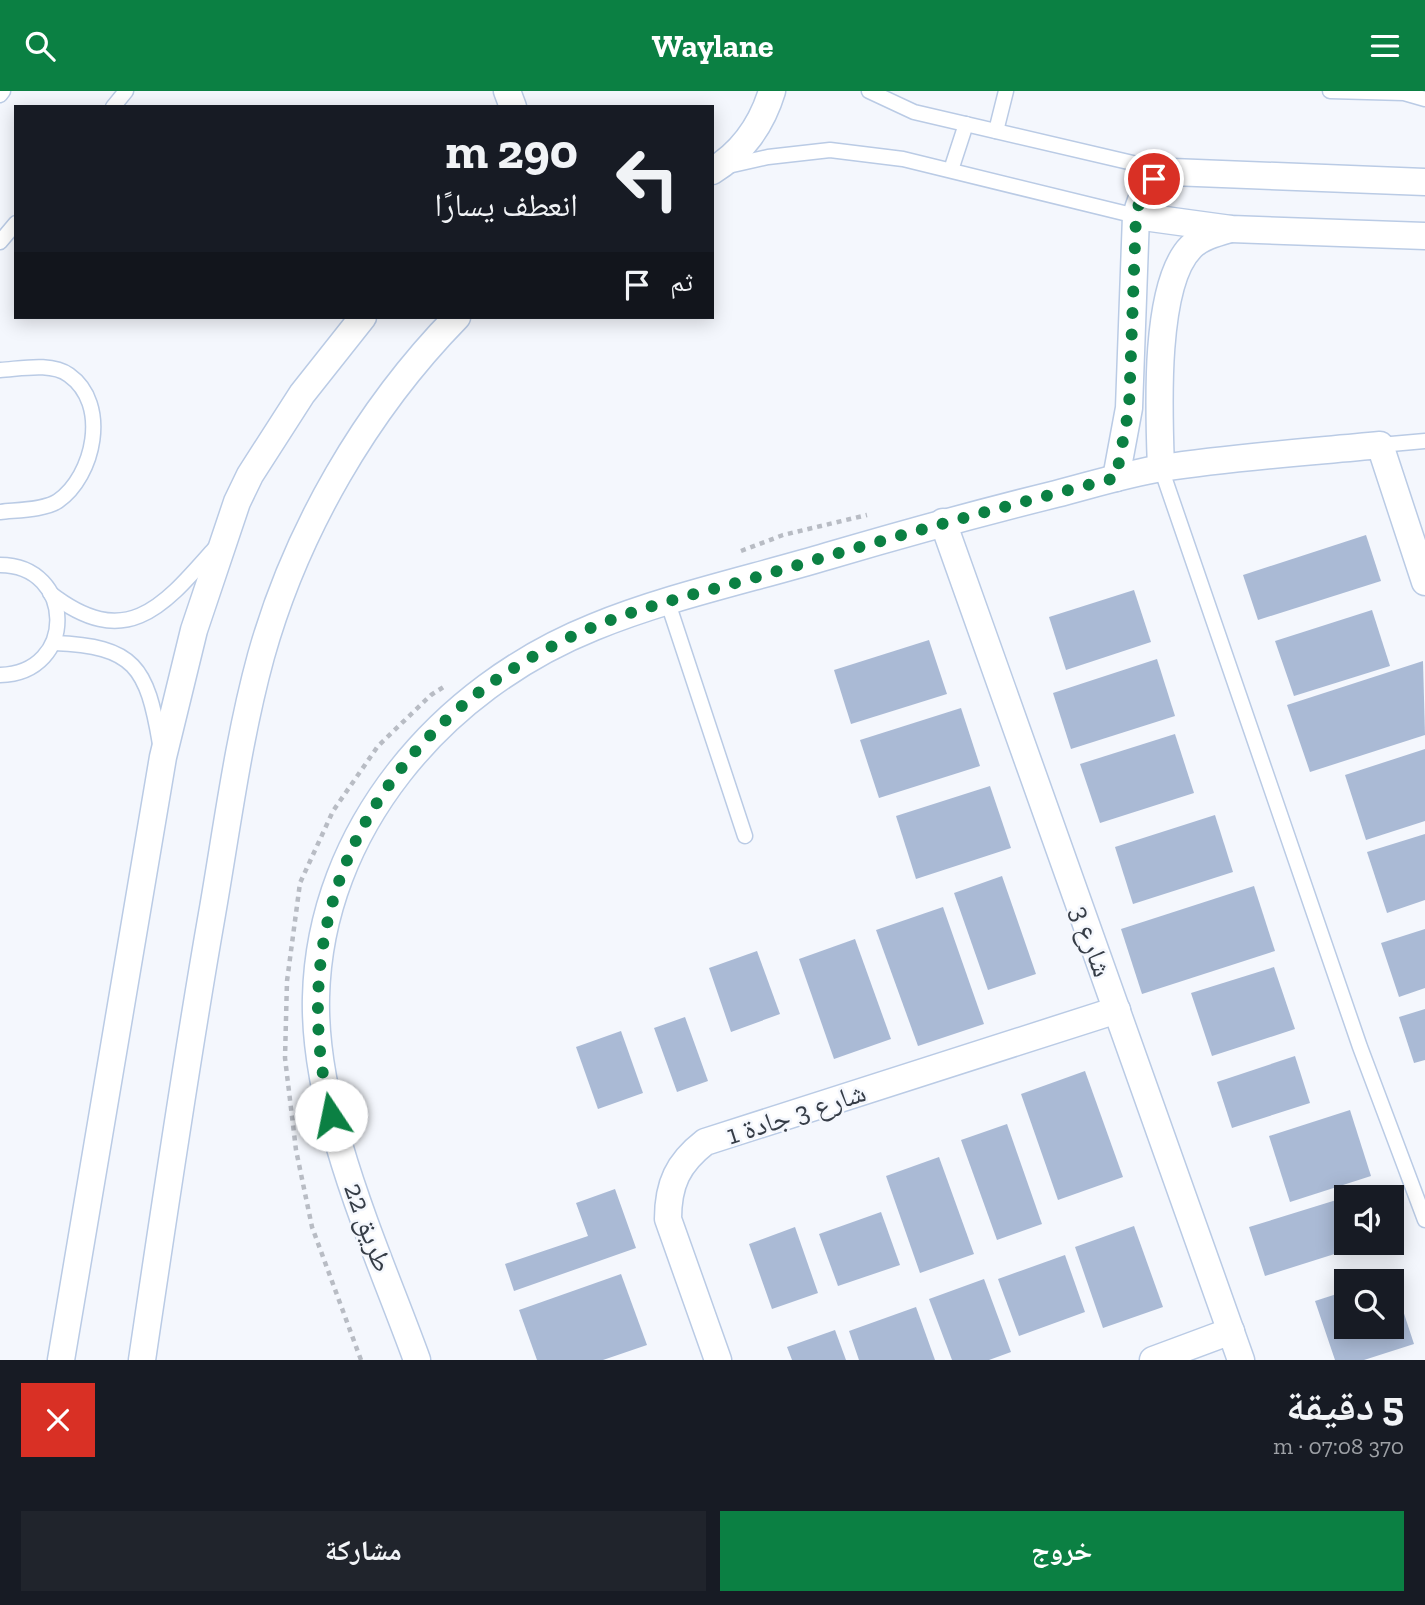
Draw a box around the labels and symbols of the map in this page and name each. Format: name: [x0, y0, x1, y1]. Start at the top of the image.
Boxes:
pin: [1124, 149, 1184, 209]
street label: شارع 3: [1063, 901, 1120, 982]
street label: شارع 3 جادة 1: [722, 1075, 870, 1152]
position arrow: [294, 1078, 368, 1152]
street label: طريق 22: [336, 1178, 400, 1277]

